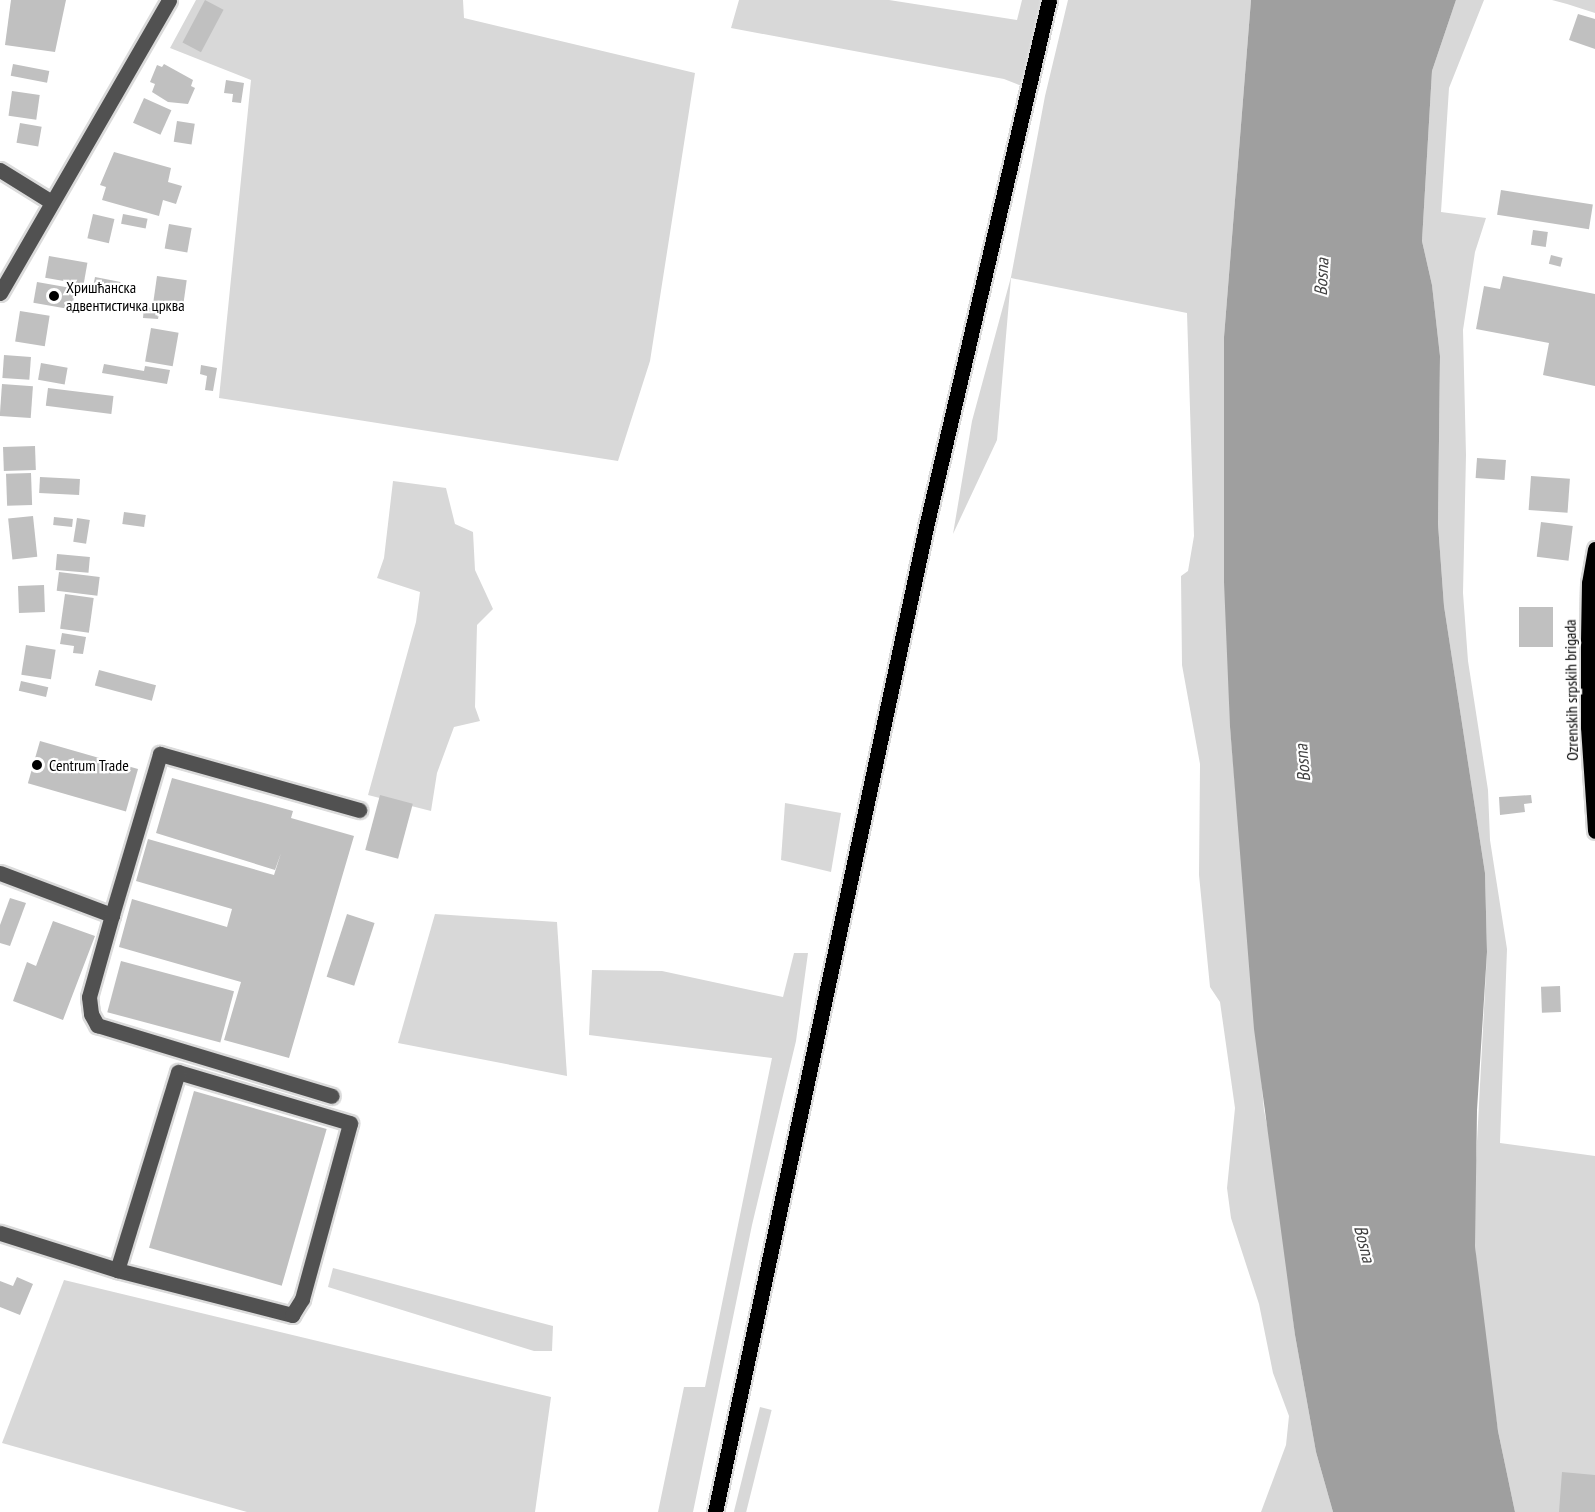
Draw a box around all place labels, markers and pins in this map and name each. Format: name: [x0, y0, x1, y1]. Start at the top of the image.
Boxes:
place label: Хришћанска адвентистичка црква: [66, 277, 185, 315]
marker: Хришћанска адвентистичка црква: [47, 289, 61, 303]
place label: Centrum Trade: [49, 755, 129, 775]
marker: Centrum Trade: [30, 758, 44, 772]

